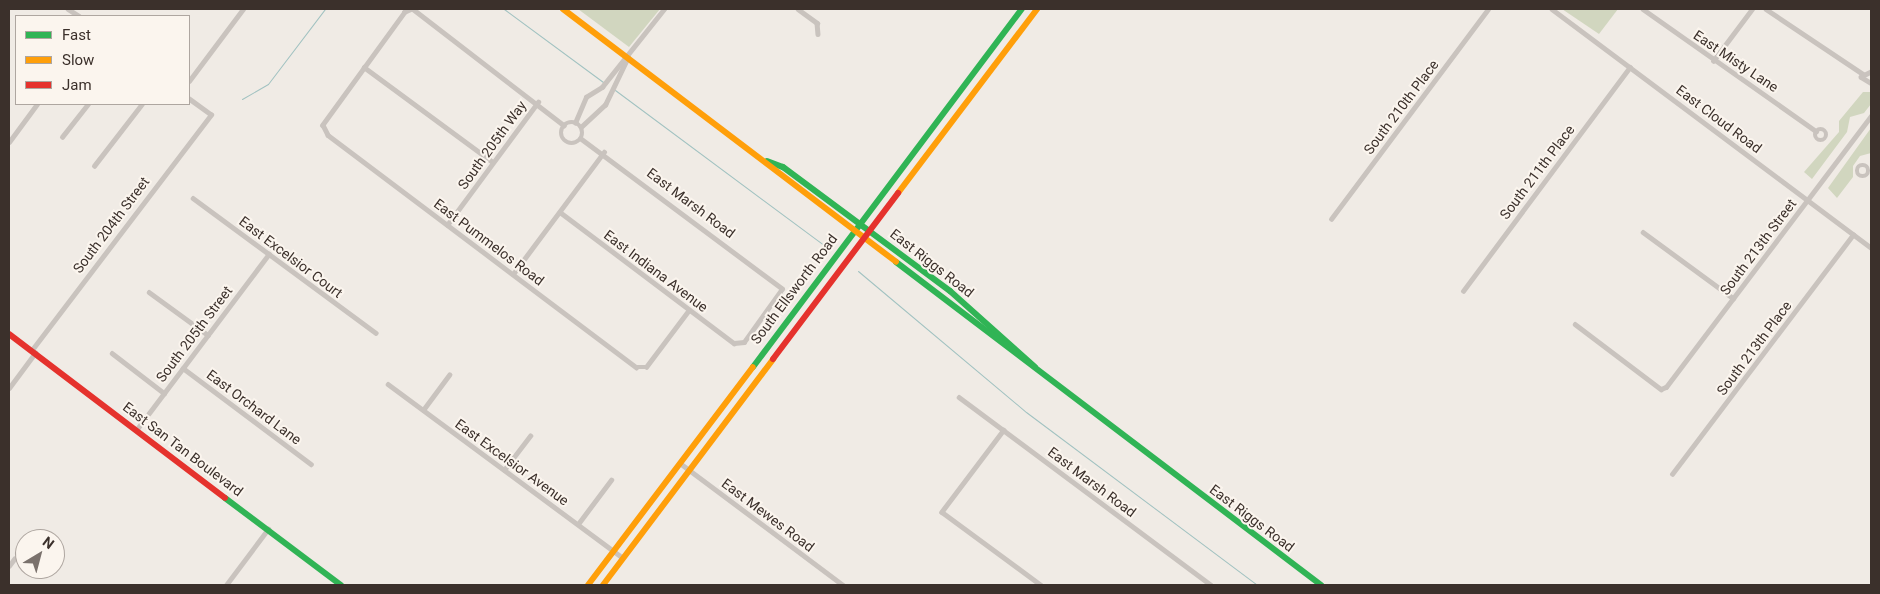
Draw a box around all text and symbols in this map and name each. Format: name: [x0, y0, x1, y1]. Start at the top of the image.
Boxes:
legend: [15, 15, 190, 105]
text: Fast: [62, 26, 91, 44]
street label: East Misty Lane: [1690, 26, 1782, 96]
text: Slow: [62, 51, 94, 69]
street label: South 210th Place: [1360, 57, 1442, 157]
text: Jam: [62, 76, 92, 94]
street label: East Cloud Road: [1673, 81, 1765, 157]
street label: South 205th Way: [454, 97, 530, 193]
street label: South 211th Place: [1496, 122, 1578, 222]
street label: East Marsh Road: [644, 164, 738, 242]
street label: South 204th Street: [69, 174, 153, 276]
street label: East Pummelos Road: [431, 195, 547, 289]
street label: South 213th Street: [1716, 196, 1800, 298]
street label: East Excelsior Court: [236, 213, 346, 301]
street label: East Riggs Road: [887, 225, 977, 301]
street label: East Indiana Avenue: [601, 226, 711, 316]
street label: South Ellsworth Road: [747, 231, 841, 347]
street label: South 205th Street: [152, 283, 236, 385]
street label: South 213th Place: [1713, 298, 1795, 398]
street label: East Orchard Lane: [203, 366, 305, 448]
street label: East San Tan Boulevard: [120, 398, 246, 500]
street label: East Excelsior Avenue: [452, 415, 572, 509]
street label: East Marsh Road: [1045, 443, 1139, 521]
street label: East Mewes Road: [719, 475, 817, 555]
street label: East Riggs Road: [1206, 481, 1298, 555]
north arrow: [15, 529, 65, 579]
text: N: [40, 533, 57, 552]

